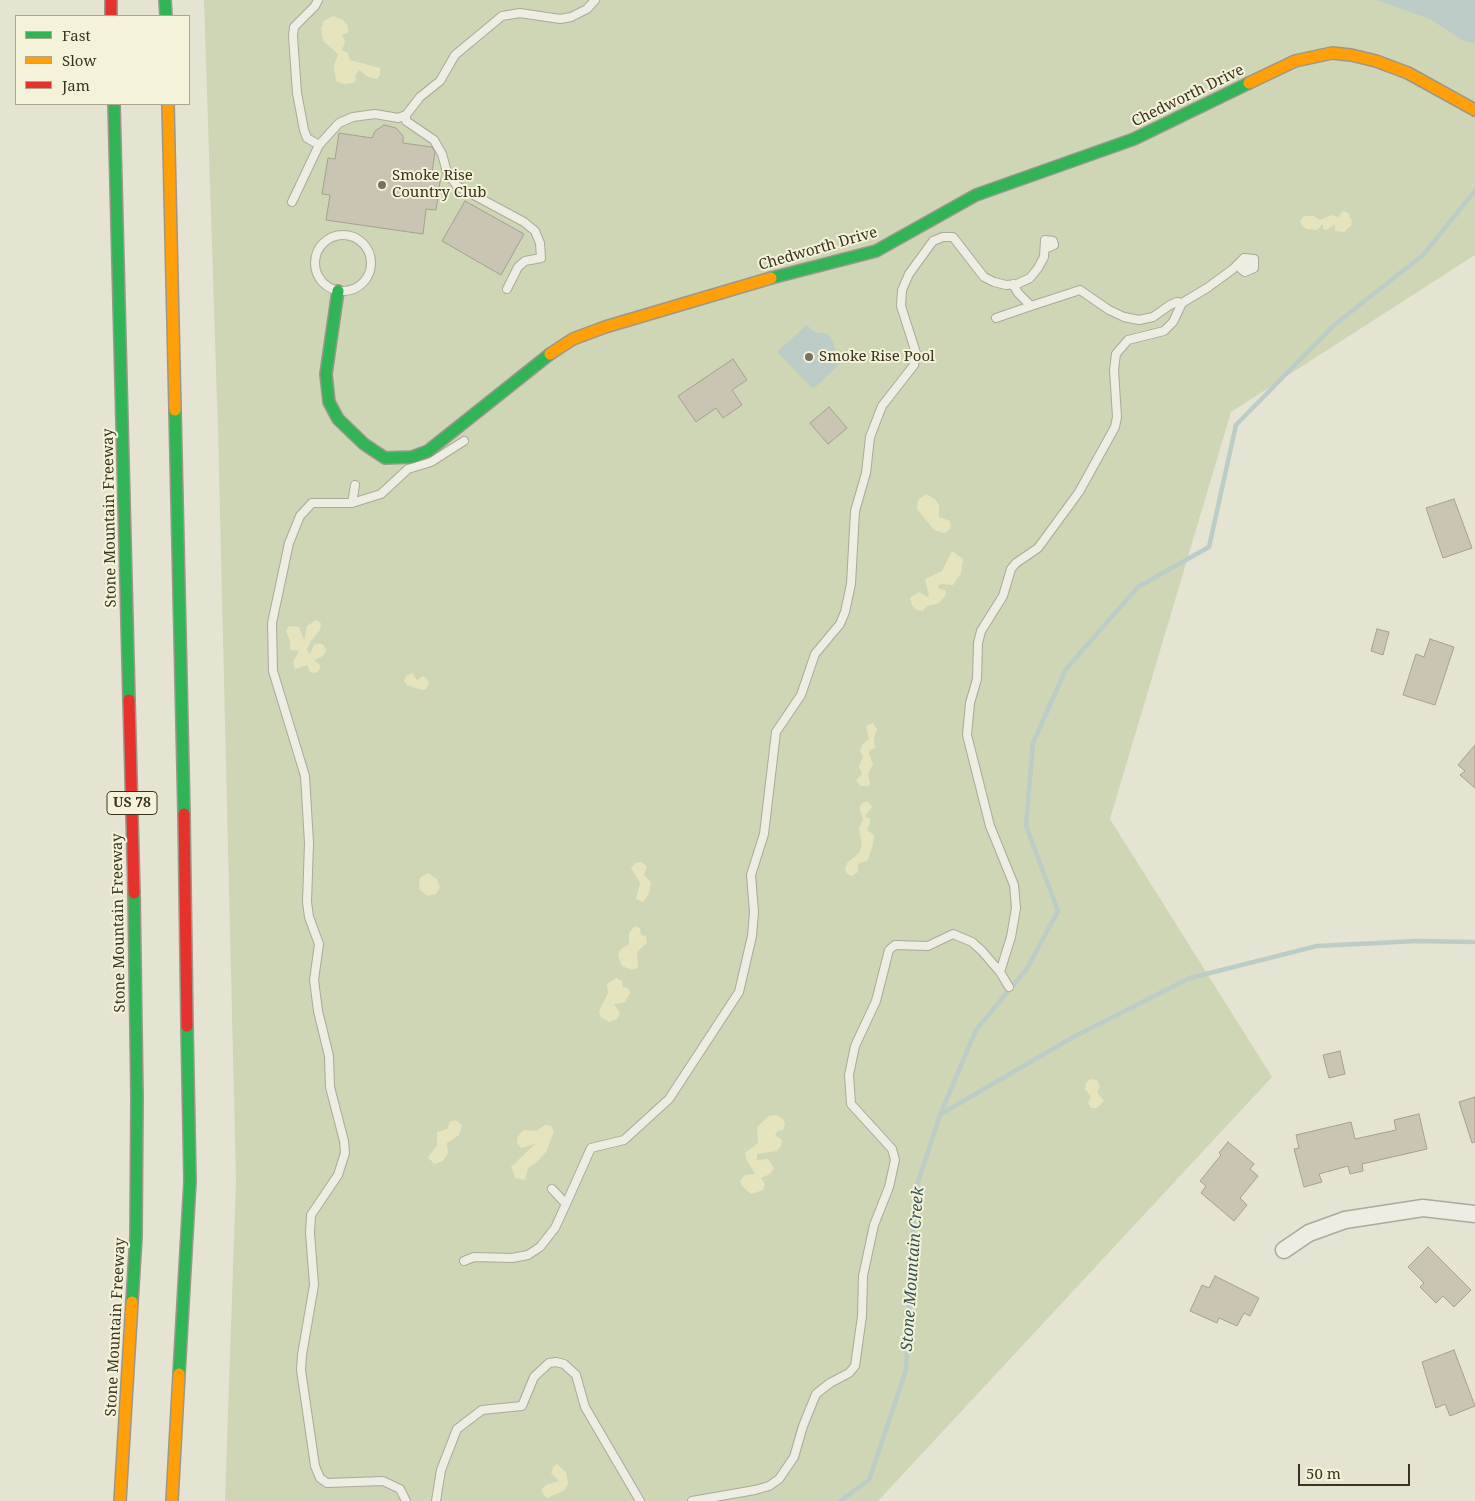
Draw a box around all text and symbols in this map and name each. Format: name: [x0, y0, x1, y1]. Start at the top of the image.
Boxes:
legend: [15, 15, 190, 105]
text: Fast: [62, 25, 91, 45]
text: Slow: [62, 50, 96, 70]
street label: Chedworth Drive: [1129, 61, 1247, 131]
text: Jam: [62, 75, 90, 95]
place label: Smoke Rise Country Club: [392, 167, 486, 202]
marker: Smoke Rise Country Club: [376, 179, 388, 191]
street label: Chedworth Drive: [756, 223, 880, 275]
place label: Smoke Rise Pool: [819, 348, 935, 366]
marker: Smoke Rise Pool: [803, 351, 815, 363]
street label: Stone Mountain Freeway: [99, 428, 121, 608]
road number: US 78: [107, 791, 157, 814]
street label: Stone Mountain Freeway: [108, 833, 130, 1013]
water label: Stone Mountain Creek: [898, 1186, 928, 1352]
street label: Stone Mountain Freeway: [102, 1237, 130, 1417]
scale bar: [1300, 1454, 1412, 1486]
text: 50 m: [1306, 1463, 1341, 1483]

